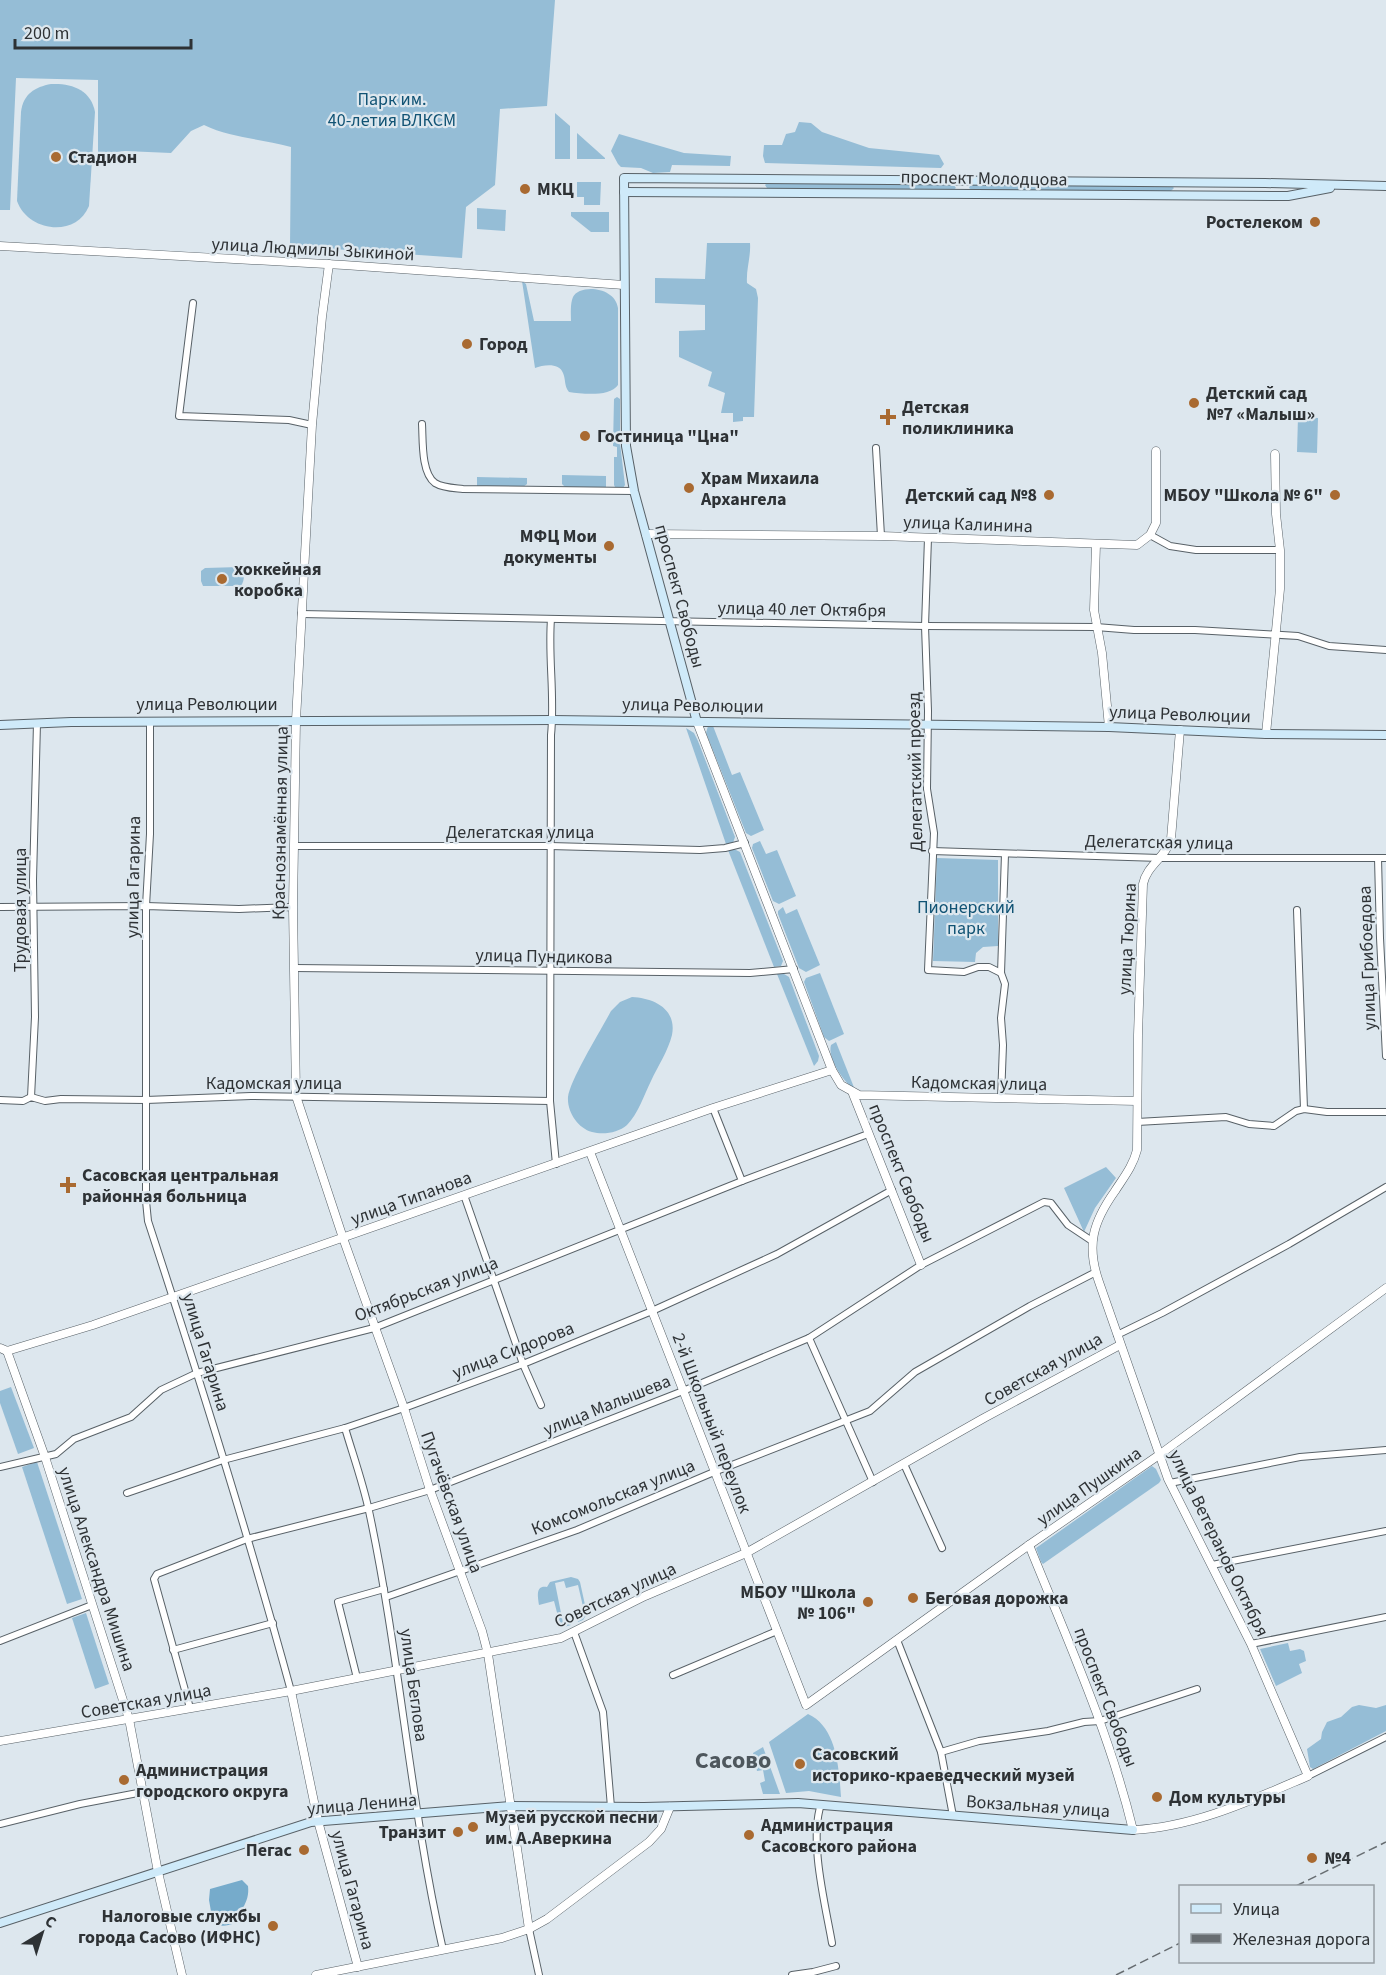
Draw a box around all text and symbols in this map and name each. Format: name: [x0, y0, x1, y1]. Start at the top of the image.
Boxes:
scale bar: [15, 12, 190, 50]
text: 200 m: [24, 21, 69, 46]
park label: Парк им. 40-летия ВЛКСМ: [328, 87, 456, 133]
place label: Стадион: [68, 145, 137, 170]
marker: Стадион: [49, 150, 63, 164]
street label: проспект Молодцова: [900, 165, 1068, 192]
place label: МКЦ: [537, 177, 574, 202]
marker: МКЦ: [518, 182, 532, 196]
place label: Ростелеком: [1206, 210, 1303, 235]
marker: Ростелеком: [1308, 215, 1322, 229]
street label: улица Людмилы Зыкиной: [211, 232, 415, 267]
place label: Город: [479, 332, 528, 357]
marker: Город: [460, 337, 474, 351]
place label: Детский сад №7 «Малыш»: [1206, 381, 1315, 427]
place label: Детская поликлиника: [902, 395, 1014, 441]
marker: Детский сад №7 «Малыш»: [1187, 396, 1201, 410]
marker: Детская поликлиника: [879, 408, 897, 426]
place label: Гостиница "Цна": [597, 424, 739, 449]
marker: Гостиница "Цна": [578, 429, 592, 443]
place label: Храм Михаила Архангела: [700, 466, 819, 512]
marker: Храм Михаила Архангела: [682, 481, 696, 495]
place label: Детский сад №8: [905, 483, 1037, 508]
place label: МБОУ "Школа № 6": [1164, 483, 1323, 508]
marker: Детский сад №8: [1042, 488, 1056, 502]
marker: МБОУ "Школа № 6": [1328, 488, 1342, 502]
street label: улица Калинина: [903, 510, 1033, 539]
street label: проспект Свободы: [648, 522, 711, 671]
place label: МФЦ Мои документы: [504, 524, 597, 570]
marker: МФЦ Мои документы: [602, 539, 616, 553]
place label: хоккейная коробка: [234, 557, 322, 603]
marker: хоккейная коробка: [215, 572, 229, 586]
street label: улица 40 лет Октября: [717, 596, 887, 623]
street label: Делегатский проезд: [902, 691, 929, 852]
street label: улица Революции: [136, 692, 278, 717]
street label: улица Революции: [622, 692, 764, 719]
street label: улица Революции: [1109, 700, 1251, 729]
street label: Краснознамённая улица: [266, 726, 295, 920]
street label: улица Гагарина: [120, 816, 147, 938]
street label: Делегатская улица: [446, 820, 594, 845]
street label: Делегатская улица: [1084, 829, 1234, 856]
street label: Трудовая улица: [8, 848, 33, 972]
street label: улица Тюрина: [1112, 882, 1143, 996]
street label: улица Грибоедова: [1352, 885, 1383, 1031]
park label: Пионерский парк: [917, 895, 1015, 941]
street label: улица Пундикова: [475, 943, 613, 970]
street label: Кадомская улица: [911, 1070, 1047, 1097]
street label: Кадомская улица: [206, 1071, 342, 1096]
street label: проспект Свободы: [862, 1100, 941, 1246]
place label: Сасовская центральная районная больница: [82, 1163, 279, 1209]
street label: улица Типанова: [347, 1165, 475, 1232]
marker: Сасовская центральная районная больница: [59, 1176, 77, 1194]
street label: Октябрьская улица: [351, 1251, 502, 1328]
street label: улица Гагарина: [176, 1290, 235, 1414]
street label: улица Сидорова: [449, 1316, 578, 1385]
street label: Советская улица: [979, 1326, 1107, 1412]
street label: 2-й Школьный переулок: [666, 1329, 758, 1517]
street label: улица Малышева: [540, 1369, 675, 1442]
street label: Пугачёвская улица: [414, 1428, 489, 1577]
street label: улица Пушкина: [1032, 1441, 1147, 1532]
street label: улица Ветеранов Октября: [1162, 1446, 1275, 1641]
street label: Комсомольская улица: [528, 1453, 699, 1542]
street label: улица Александра Мишина: [52, 1464, 141, 1675]
street label: Советская улица: [550, 1556, 680, 1635]
place label: МБОУ "Школа № 106": [740, 1580, 856, 1626]
place label: Беговая дорожка: [925, 1586, 1068, 1611]
marker: Беговая дорожка: [906, 1591, 920, 1605]
marker: МБОУ "Школа № 106": [861, 1595, 875, 1609]
street label: проспект Свободы: [1067, 1624, 1144, 1771]
street label: улица Беглова: [393, 1627, 434, 1743]
street label: Советская улица: [79, 1678, 213, 1725]
place label: Сасовский историко-краеведческий музей: [812, 1742, 1075, 1788]
district label: Сасово: [695, 1743, 771, 1778]
marker: Сасовский историко-краеведческий музей: [793, 1757, 807, 1771]
place label: Администрация городского округа: [135, 1758, 289, 1804]
marker: Администрация городского округа: [117, 1773, 131, 1787]
place label: Дом культуры: [1169, 1785, 1286, 1810]
street label: улица Ленина: [306, 1787, 418, 1822]
street label: Вокзальная улица: [965, 1789, 1111, 1824]
marker: Дом культуры: [1150, 1790, 1164, 1804]
place label: Музей русской песни им. А.Аверкина: [485, 1805, 658, 1851]
place label: Администрация Сасовского района: [760, 1813, 917, 1859]
place label: Транзит: [379, 1820, 446, 1845]
marker: Музей русской песни им. А.Аверкина: [466, 1820, 480, 1834]
marker: Транзит: [451, 1825, 465, 1839]
street label: улица Гагарина: [325, 1828, 380, 1952]
marker: Администрация Сасовского района: [742, 1828, 756, 1842]
place label: Пегас: [246, 1838, 293, 1863]
marker: Пегас: [297, 1843, 311, 1857]
place label: №4: [1324, 1846, 1351, 1871]
marker: №4: [1305, 1851, 1319, 1865]
legend: [1179, 1885, 1374, 1963]
text: Улица: [1233, 1897, 1280, 1922]
north arrow: [12, 1903, 72, 1963]
place label: Налоговые службы города Сасово (ИФНС): [78, 1904, 261, 1950]
text: С: [40, 1910, 61, 1934]
marker: Налоговые службы города Сасово (ИФНС): [266, 1919, 280, 1933]
text: Железная дорога: [1233, 1927, 1370, 1952]

